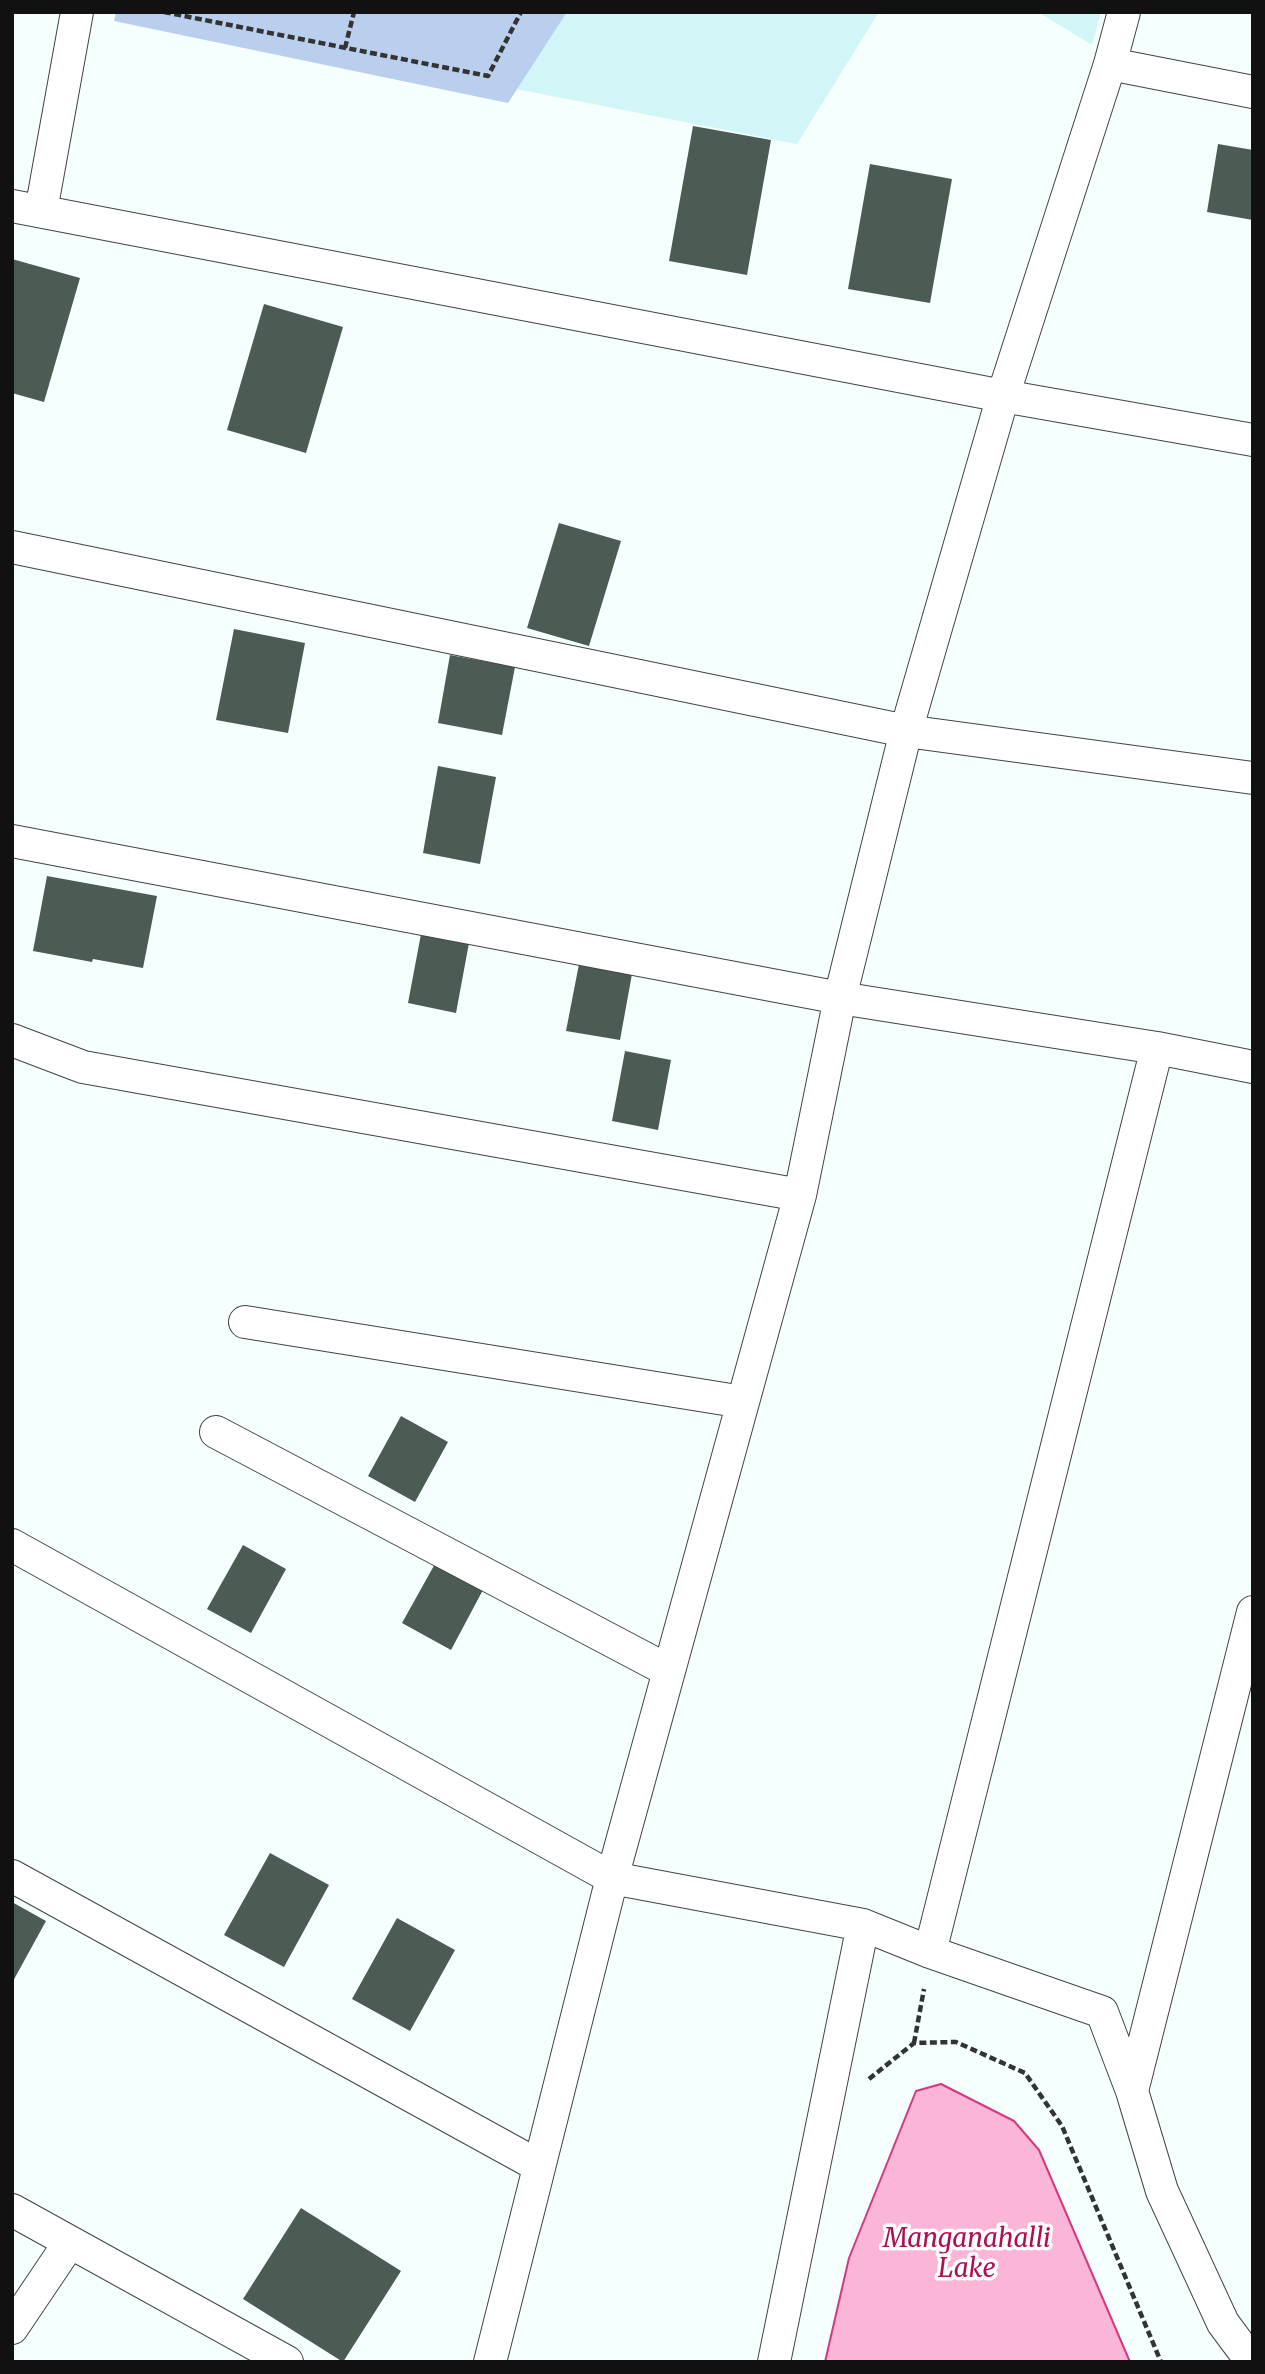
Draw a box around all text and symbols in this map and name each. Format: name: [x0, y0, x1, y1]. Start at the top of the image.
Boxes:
water label: Manganahalli Lake: [883, 2224, 1051, 2286]

